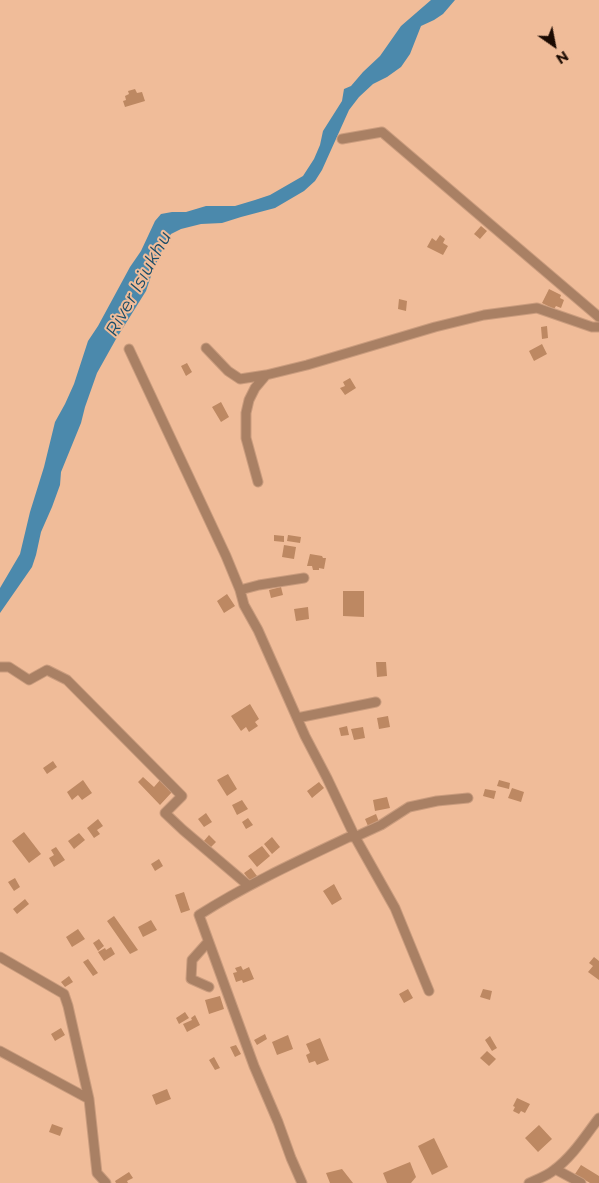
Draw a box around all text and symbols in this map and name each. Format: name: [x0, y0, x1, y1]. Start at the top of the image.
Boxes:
north arrow: [529, 20, 579, 70]
text: N: [553, 47, 572, 68]
water label: River Isiukhu: [101, 228, 177, 340]

